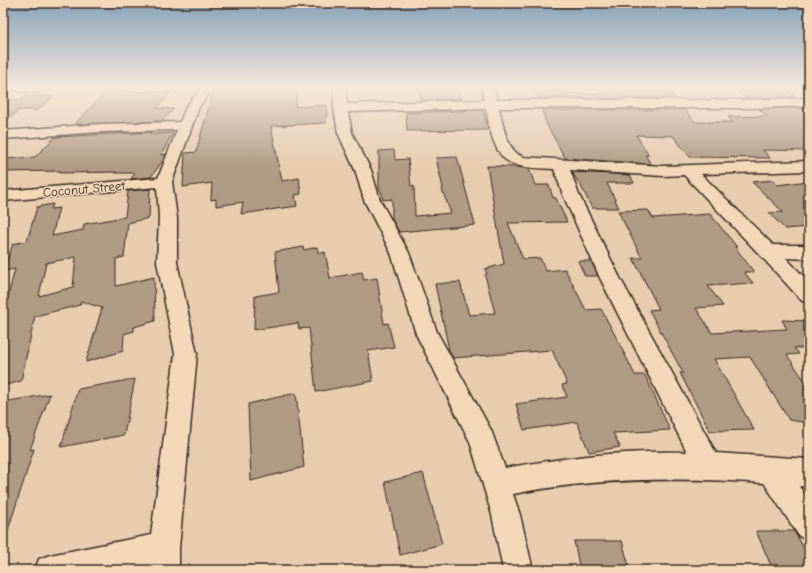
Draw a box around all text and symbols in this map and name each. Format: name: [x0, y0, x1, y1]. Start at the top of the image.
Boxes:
street label: Coconut Street: [42, 178, 127, 200]

